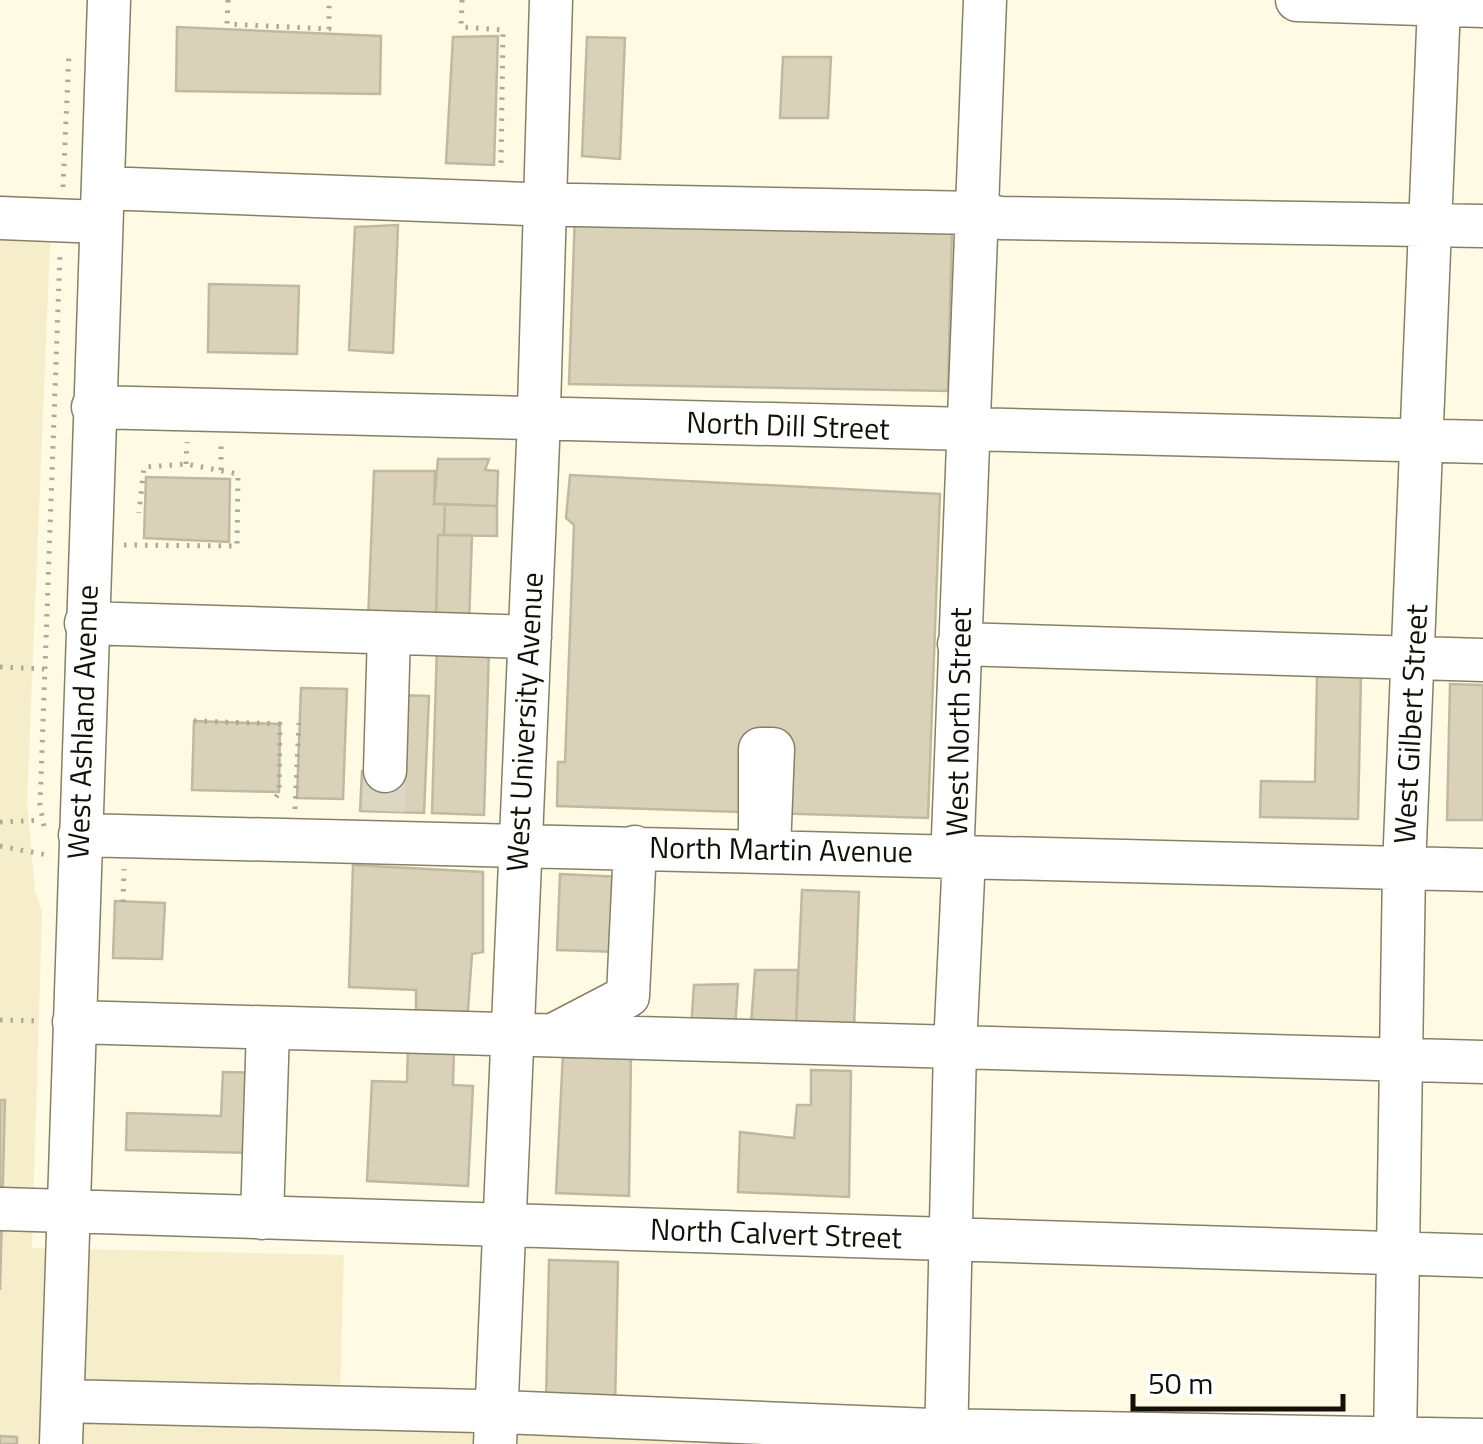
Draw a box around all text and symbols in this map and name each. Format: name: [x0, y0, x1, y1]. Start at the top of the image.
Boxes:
street label: North Dill Street: [686, 398, 891, 452]
street label: West University Avenue: [493, 571, 555, 873]
street label: West Ashland Avenue: [54, 584, 110, 860]
street label: West Gilbert Street: [1381, 602, 1439, 845]
street label: West North Street: [933, 607, 983, 837]
street label: North Martin Avenue: [649, 824, 913, 874]
street label: North Calvert Street: [649, 1206, 903, 1260]
scale bar: [1133, 1349, 1343, 1411]
text: 50 m: [1148, 1360, 1213, 1406]

